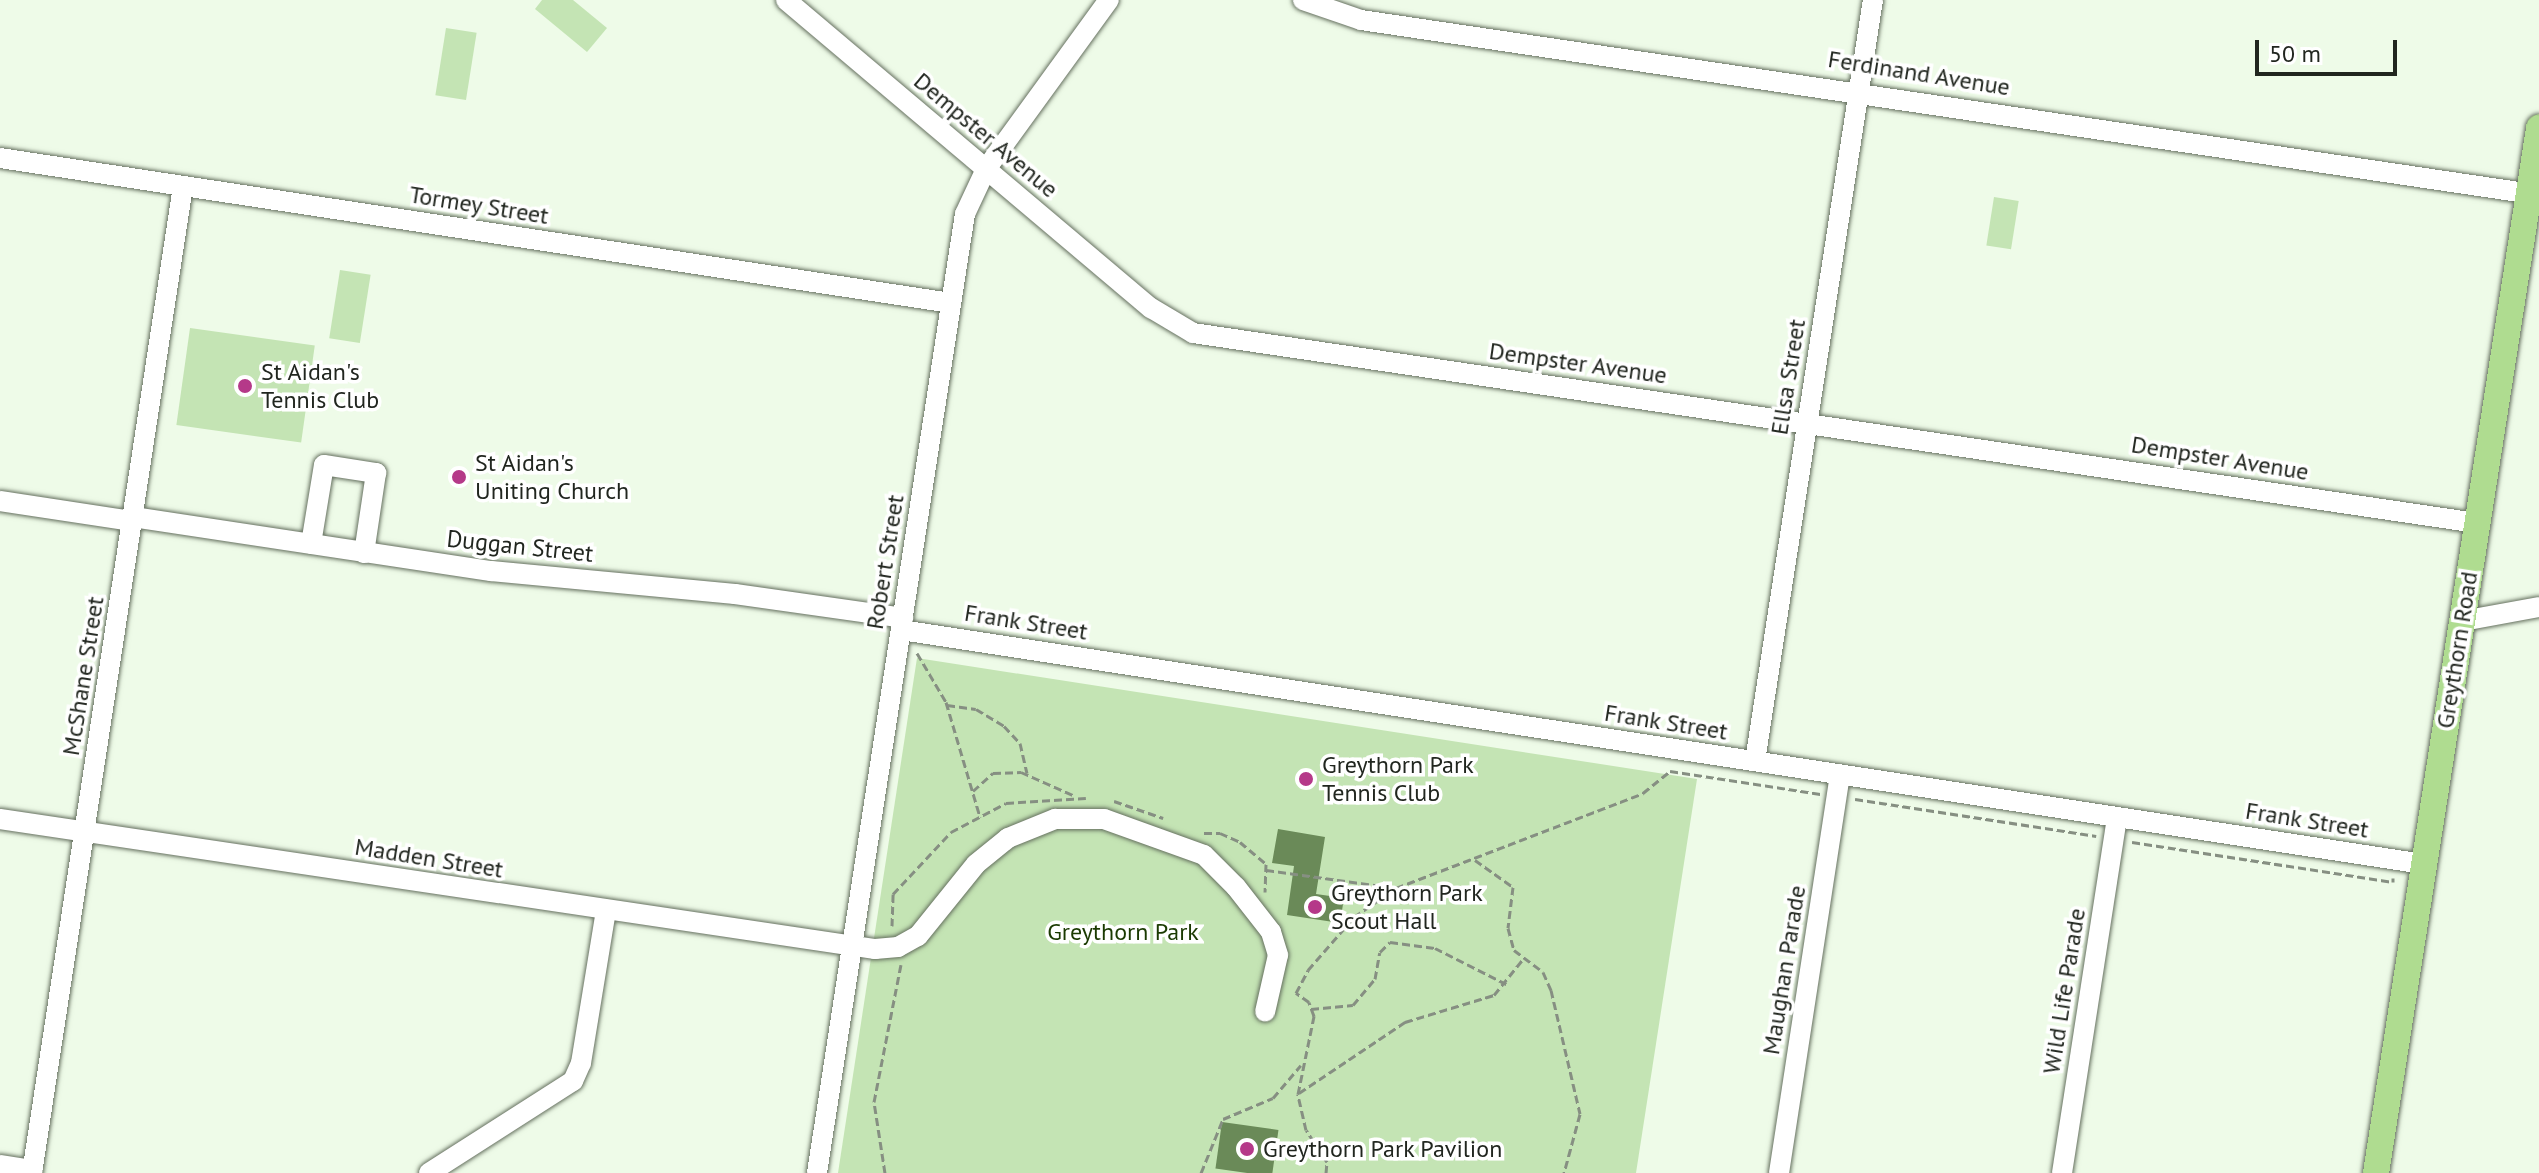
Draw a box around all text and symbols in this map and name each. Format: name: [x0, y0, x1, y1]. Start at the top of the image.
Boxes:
scale bar: [2259, 24, 2401, 74]
text: 50 m: [2269, 38, 2321, 69]
street label: Ferdinand Avenue: [1826, 44, 2012, 102]
street label: Dempster Avenue: [908, 66, 1064, 204]
street label: Tormey Street: [407, 180, 551, 230]
street label: Ellsa Street: [1765, 317, 1811, 437]
street label: Dempster Avenue: [1487, 336, 1669, 390]
place label: St Aidan's Tennis Club: [261, 358, 379, 414]
marker: St Aidan's Tennis Club: [236, 377, 254, 395]
street label: Dempster Avenue: [2129, 430, 2311, 486]
place label: St Aidan's Uniting Church: [475, 449, 629, 505]
marker: St Aidan's Uniting Church: [450, 468, 468, 486]
street label: Robert Street: [860, 493, 910, 631]
street label: Duggan Street: [445, 524, 595, 568]
street label: Greythorn Road: [2430, 570, 2484, 730]
street label: McShane Street: [56, 594, 110, 758]
street label: Frank Street: [962, 598, 1090, 646]
street label: Frank Street: [1602, 698, 1730, 746]
place label: Greythorn Park Tennis Club: [1322, 751, 1474, 807]
marker: Greythorn Park Tennis Club: [1297, 770, 1315, 788]
street label: Frank Street: [2243, 796, 2371, 844]
street label: Madden Street: [353, 832, 505, 884]
place label: Greythorn Park Scout Hall: [1331, 879, 1483, 935]
street label: Maughan Parade: [1756, 883, 1812, 1057]
marker: Greythorn Park Scout Hall: [1306, 898, 1324, 916]
street label: Wild Life Parade: [2037, 906, 2091, 1076]
park label: Greythorn Park: [1047, 918, 1199, 946]
place label: Greythorn Park Pavilion: [1263, 1135, 1503, 1163]
marker: Greythorn Park Pavilion: [1238, 1140, 1256, 1158]

